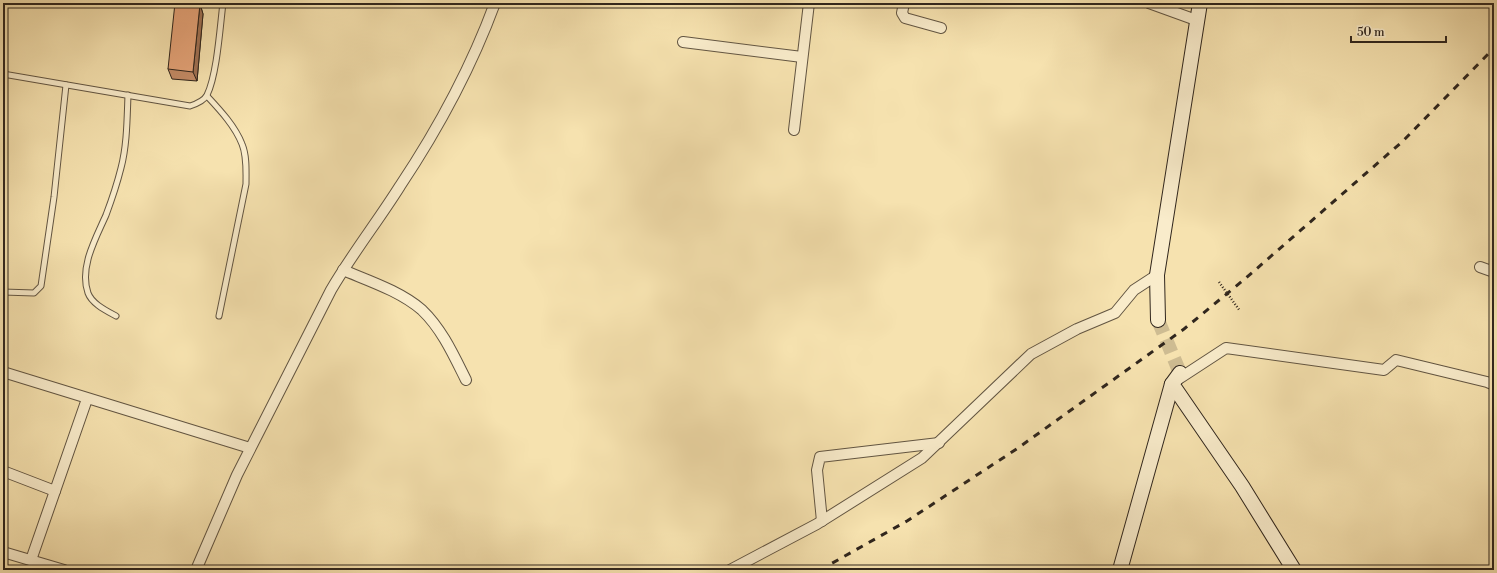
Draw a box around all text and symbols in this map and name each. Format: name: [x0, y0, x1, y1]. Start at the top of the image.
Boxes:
scale bar: [1351, 18, 1446, 44]
text: 50 m: [1357, 25, 1385, 40]

